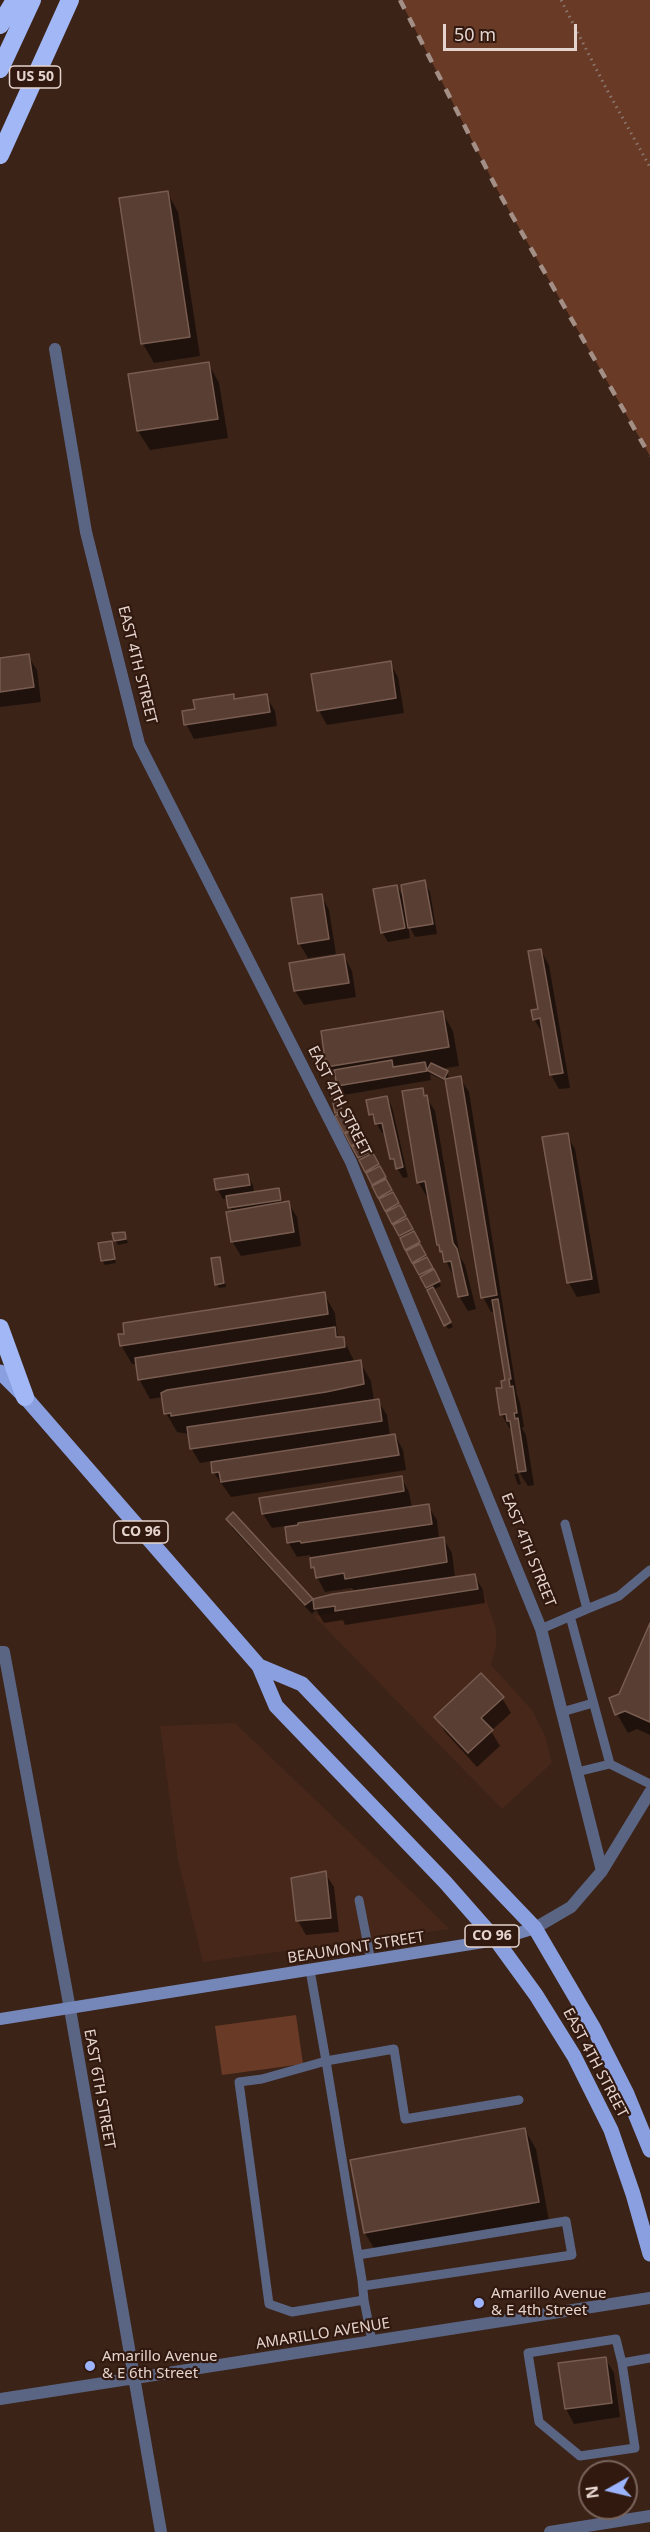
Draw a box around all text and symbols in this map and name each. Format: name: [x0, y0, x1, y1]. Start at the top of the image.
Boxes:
scale bar: [446, 12, 580, 50]
text: 50 m: [454, 22, 496, 46]
road number: US 50: [9, 66, 60, 88]
street label: EAST 4TH STREET: [114, 604, 160, 726]
street label: EAST 4TH STREET: [303, 1043, 375, 1159]
street label: EAST 4TH STREET: [497, 1490, 559, 1610]
road number: CO 96: [114, 1521, 168, 1543]
road number: CO 96: [465, 1925, 519, 1947]
street label: BEAUMONT STREET: [286, 1928, 426, 1968]
street label: EAST 4TH STREET: [559, 2005, 631, 2121]
street label: EAST 6TH STREET: [80, 2028, 118, 2150]
place label: Amarillo Avenue & E 4th Street: [491, 2285, 606, 2320]
marker: Amarillo Avenue & E 4th Street: [472, 2296, 486, 2310]
street label: AMARILLO AVENUE: [255, 2315, 391, 2353]
place label: Amarillo Avenue & E 6th Street: [102, 2348, 217, 2383]
marker: Amarillo Avenue & E 6th Street: [83, 2359, 97, 2373]
north arrow: [578, 2460, 638, 2520]
text: N: [580, 2484, 604, 2500]

